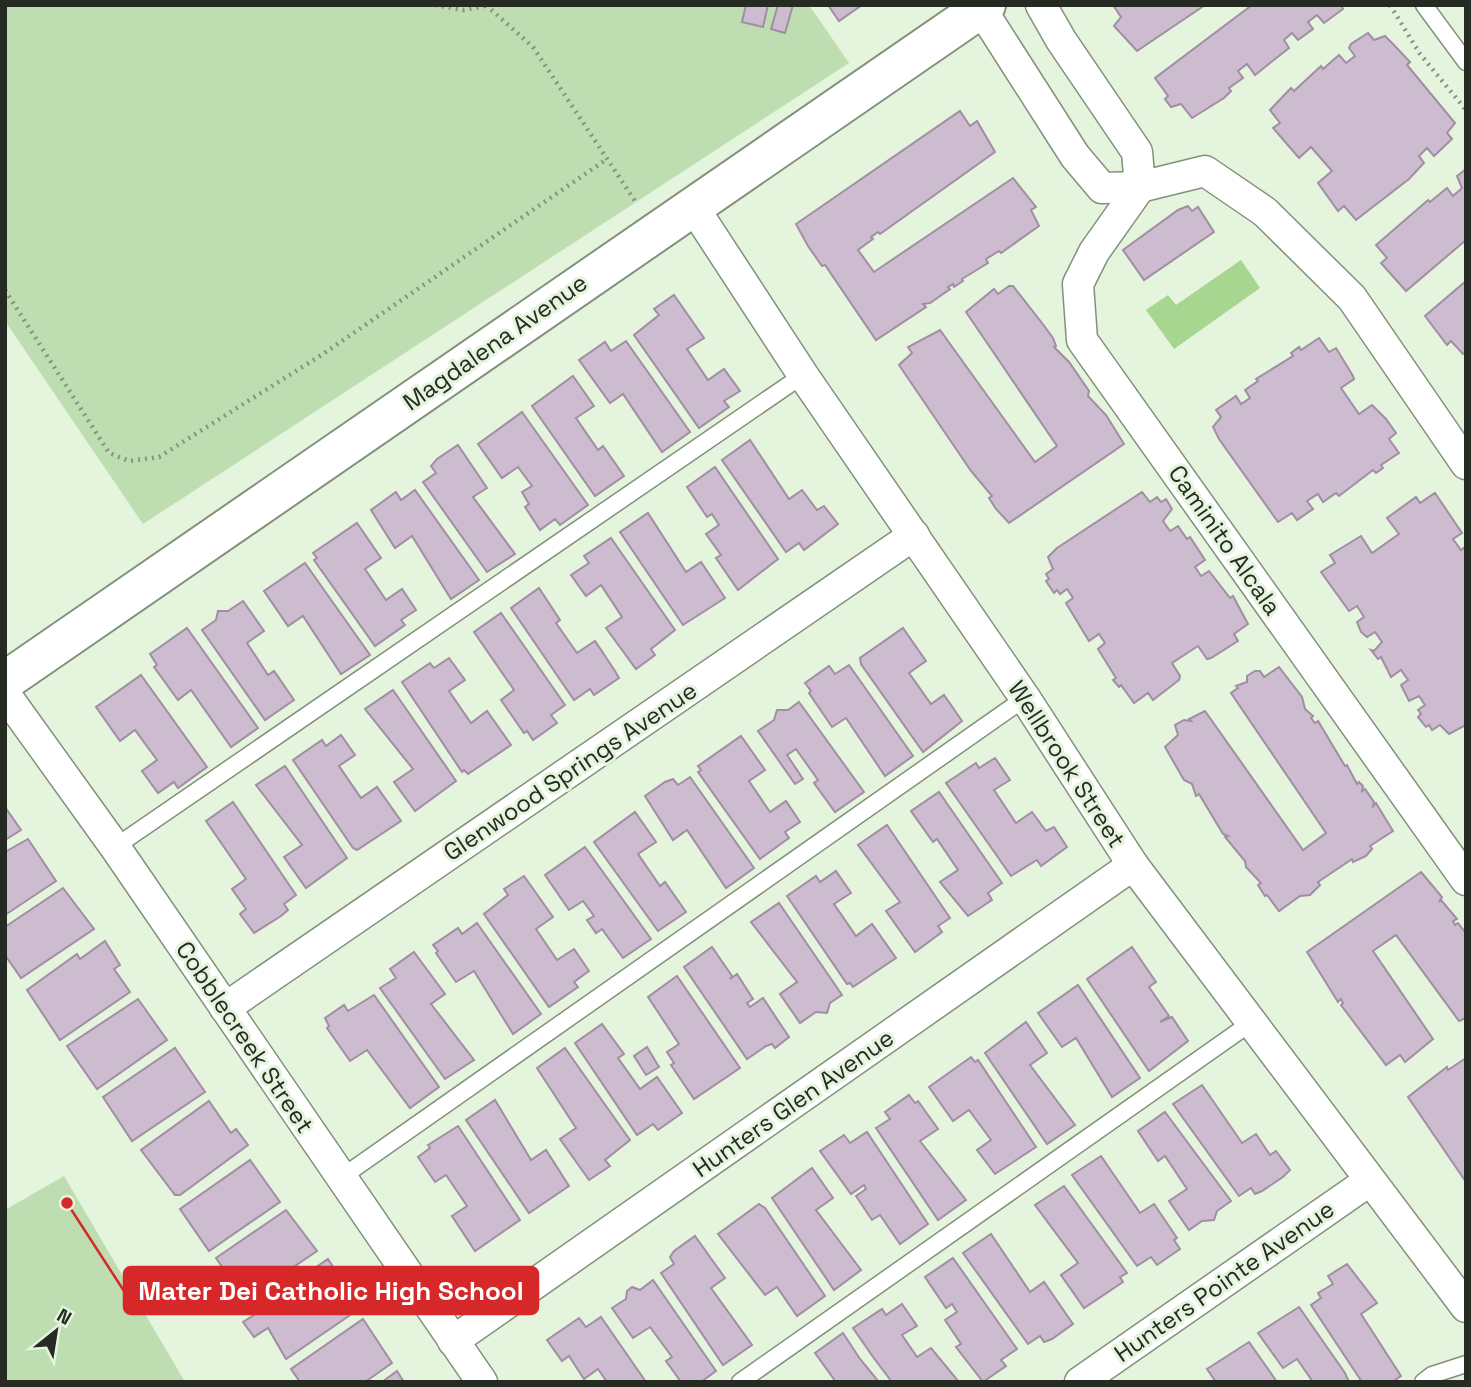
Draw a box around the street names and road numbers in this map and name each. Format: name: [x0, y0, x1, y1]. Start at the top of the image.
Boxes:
street label: Magdalena Avenue: [397, 267, 593, 417]
street label: Caminito Alcala: [1162, 459, 1288, 621]
street label: Glenwood Springs Avenue: [437, 674, 703, 868]
street label: Wellbrook Street: [1001, 675, 1133, 853]
street label: Cobblecreek Street: [169, 935, 321, 1139]
street label: Hunters Glen Avenue: [686, 1022, 900, 1184]
street label: Hunters Pointe Avenue: [1108, 1193, 1340, 1369]

